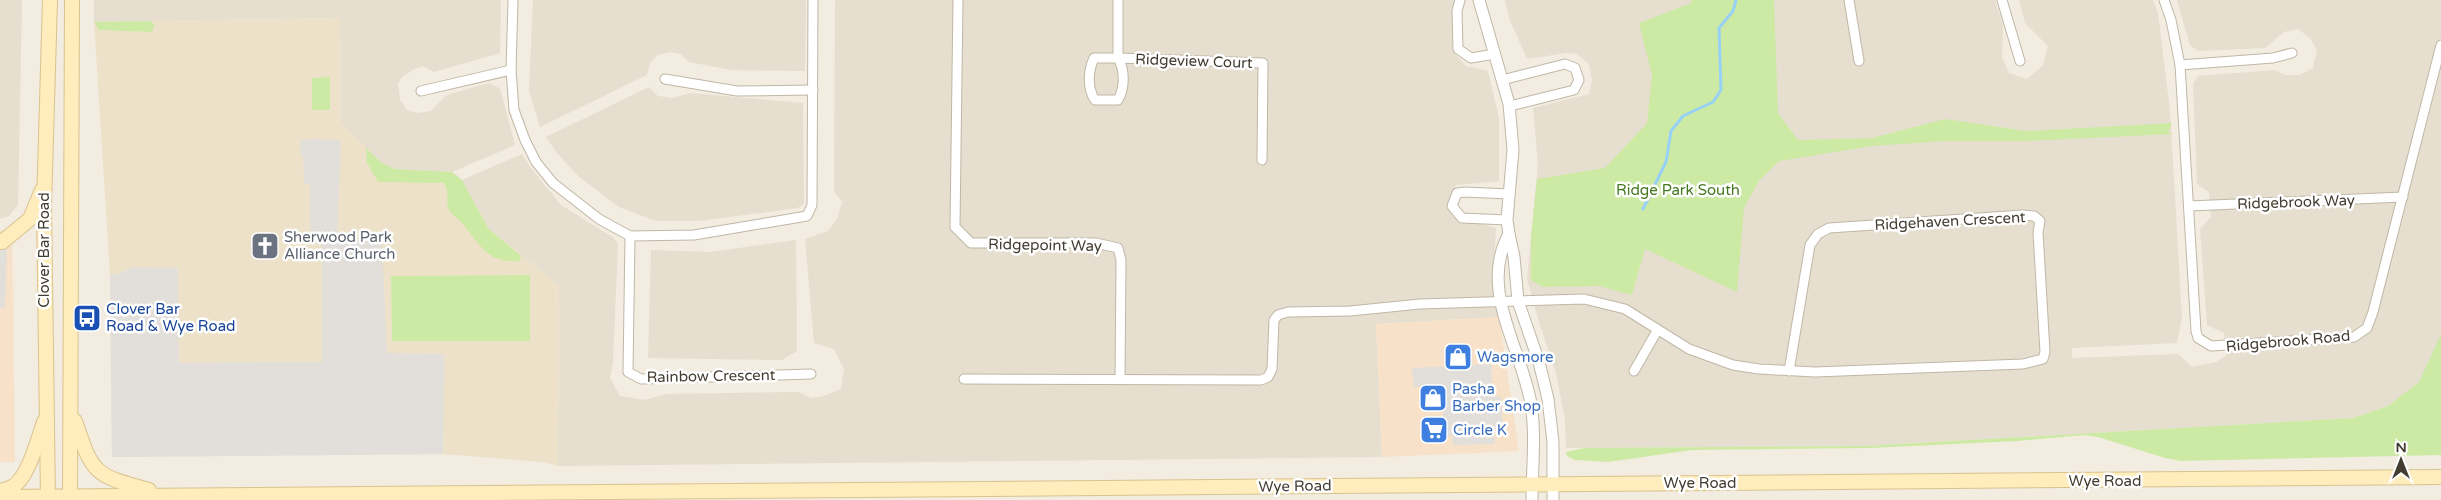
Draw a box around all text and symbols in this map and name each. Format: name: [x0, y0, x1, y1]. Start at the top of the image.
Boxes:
street label: Ridgeview Court: [1135, 50, 1253, 72]
park label: Ridge Park South: [1616, 181, 1740, 199]
street label: Ridgebrook Way: [2237, 191, 2355, 213]
street label: Clover Bar Road: [35, 192, 53, 308]
street label: Ridgehaven Crescent: [1874, 208, 2026, 234]
place label: Sherwood Park Alliance Church: [284, 228, 395, 263]
church icon: Sherwood Park Alliance Church: [250, 231, 280, 261]
street label: Ridgepoint Way: [988, 235, 1102, 255]
place label: Clover Bar Road & Wye Road: [106, 300, 236, 335]
bus stop icon: Clover Bar Road & Wye Road: [72, 303, 102, 333]
street label: Ridgebrook Road: [2225, 327, 2351, 355]
shop icon: Wagsmore: [1443, 342, 1473, 372]
place label: Wagsmore: [1477, 348, 1554, 366]
street label: Rainbow Crescent: [646, 366, 776, 386]
place label: Pasha Barber Shop: [1452, 380, 1541, 415]
shop icon: Pasha Barber Shop: [1418, 383, 1448, 413]
supermarket icon: Circle K: [1419, 415, 1449, 445]
place label: Circle K: [1453, 421, 1507, 439]
north arrow: [2376, 435, 2426, 485]
text: N: [2395, 439, 2407, 456]
street label: Wye Road: [2068, 472, 2142, 490]
street label: Wye Road: [1663, 474, 1737, 492]
street label: Wye Road: [1258, 476, 1332, 496]

